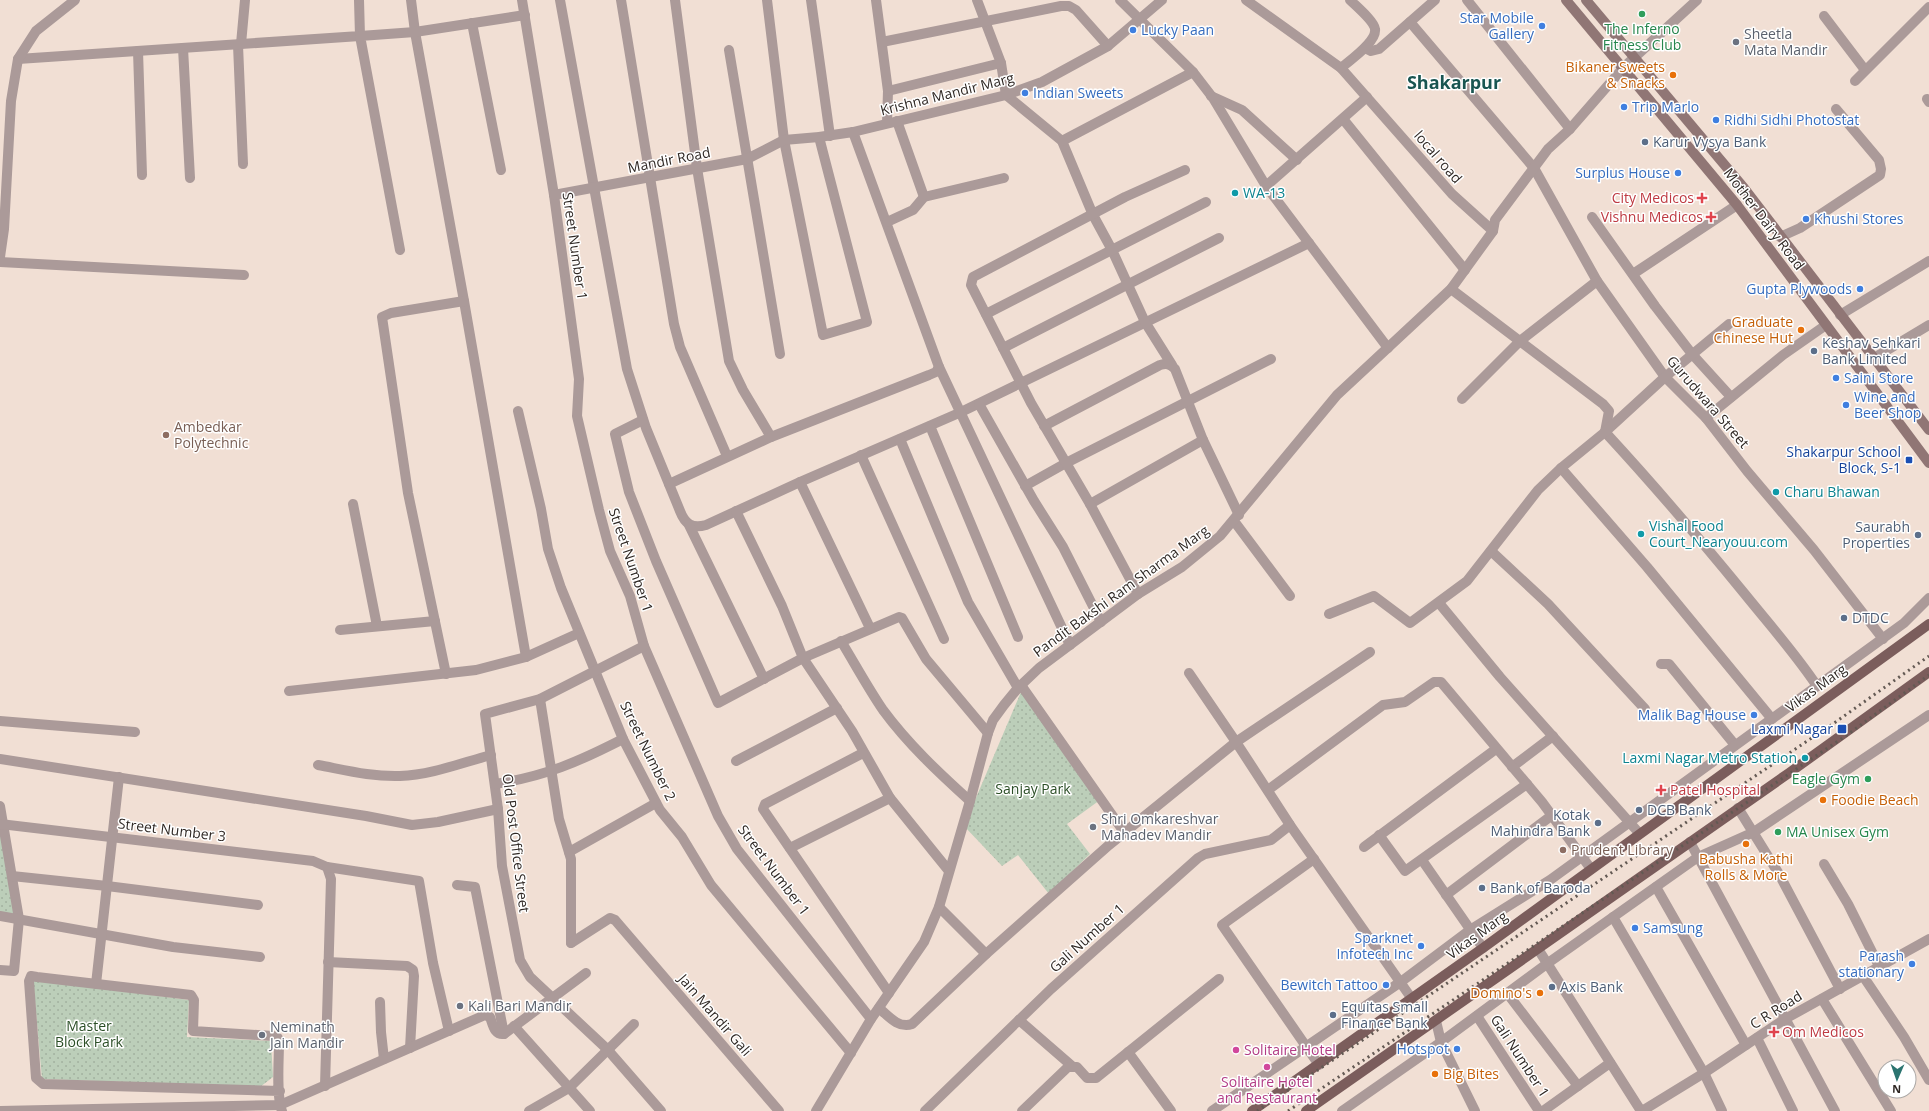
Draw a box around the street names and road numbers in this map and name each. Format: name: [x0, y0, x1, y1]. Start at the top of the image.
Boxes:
street label: Krishna Mandir Marg: [878, 68, 1016, 119]
street label: local road: [1410, 126, 1467, 187]
street label: Mandir Road: [626, 142, 712, 177]
street label: Mother Dairy Road: [1720, 164, 1809, 274]
street label: Street Number 1: [559, 191, 592, 301]
street label: Gurudwara Street: [1663, 351, 1754, 452]
street label: Street Number 1: [605, 505, 658, 614]
street label: Pandit Bakshi Ram Sharma Marg: [1029, 520, 1213, 661]
street label: Vikas Marg: [1781, 659, 1850, 716]
street label: Street Number 2: [616, 698, 681, 804]
street label: Old Post Office Street: [499, 772, 534, 914]
street label: Street Number 3: [117, 813, 227, 846]
street label: Street Number 1: [734, 821, 815, 919]
street label: Gali Number 1: [1045, 899, 1128, 976]
street label: Vikas Marg: [1442, 906, 1511, 963]
street label: Jain Mandir Gali: [673, 968, 756, 1060]
street label: C R Road: [1746, 986, 1805, 1033]
street label: Gali Number 1: [1487, 1011, 1554, 1101]

